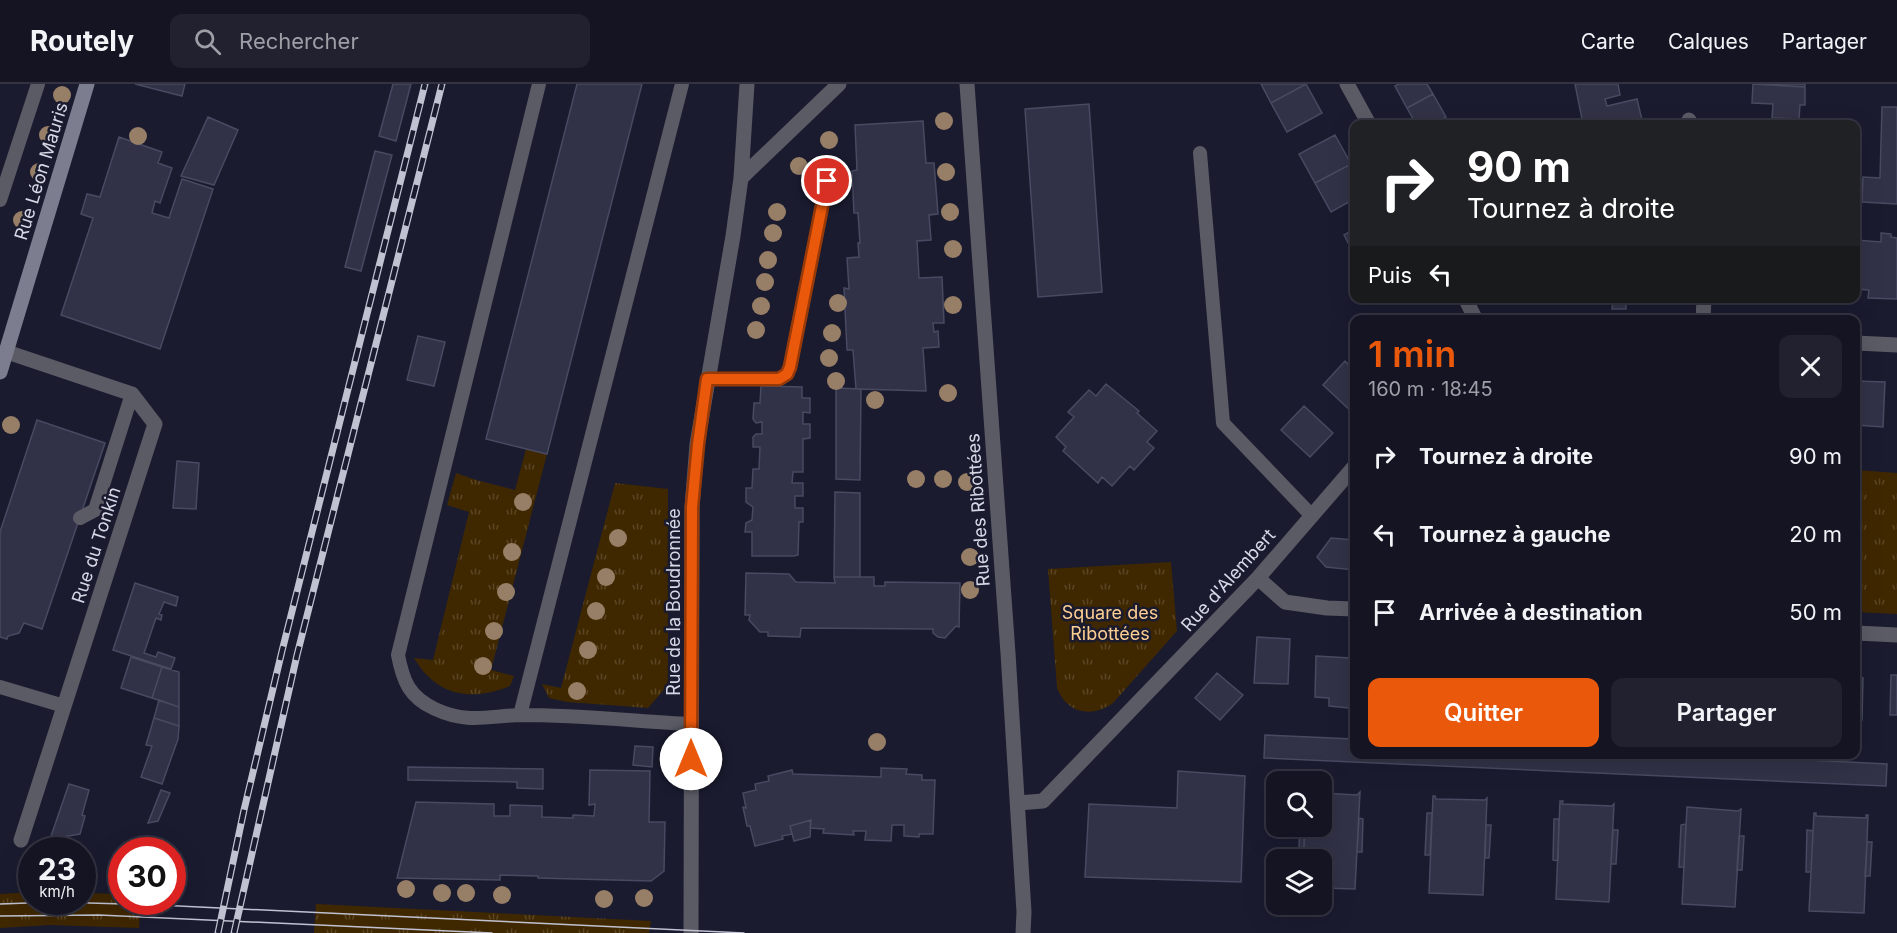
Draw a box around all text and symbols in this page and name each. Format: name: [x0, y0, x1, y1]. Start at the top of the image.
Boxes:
search box: [170, 14, 590, 68]
text: Routely: [30, 24, 134, 58]
icon: search: [191, 25, 224, 58]
text: Rechercher: [239, 28, 359, 54]
text: Carte: [1581, 29, 1635, 54]
text: Calques: [1668, 29, 1749, 54]
text: Partager: [1782, 29, 1867, 54]
street label: Rue Léon Mauris: [10, 100, 72, 242]
text: 90 m: [1467, 141, 1571, 192]
icon: right: [1368, 144, 1446, 222]
pin: [801, 155, 852, 206]
icon: arrive: [810, 164, 843, 197]
text: Tournez à droite: [1467, 192, 1675, 225]
icon: left: [1424, 258, 1457, 291]
text: Puis: [1368, 262, 1412, 288]
text: 1 min: [1368, 332, 1456, 376]
button: close: [1779, 335, 1842, 398]
text: 160 m · 18:45: [1368, 377, 1493, 401]
street label: Rue des Ribottées: [962, 433, 994, 587]
icon: right: [1368, 440, 1401, 473]
text: Tournez à droite: [1419, 443, 1593, 469]
text: 90 m: [1789, 443, 1842, 469]
street label: Rue du Tonkin: [67, 484, 125, 606]
street label: Rue de la Boudronnée: [663, 508, 684, 696]
icon: left: [1368, 518, 1401, 551]
text: Tournez à gauche: [1419, 521, 1611, 547]
text: 20 m: [1789, 521, 1842, 547]
street label: Rue d'Alembert: [1177, 524, 1279, 635]
icon: arrive: [1368, 596, 1401, 629]
text: Arrivée à destination: [1419, 599, 1643, 625]
text: 50 m: [1789, 599, 1842, 625]
park label: Square des Ribottées: [1062, 602, 1158, 644]
button: Quitter: [1368, 678, 1599, 747]
button: Partager: [1611, 678, 1842, 747]
position arrow: [659, 727, 723, 791]
map controls: [1266, 771, 1332, 915]
button: search: [1266, 771, 1332, 837]
speed limit sign: 30: [108, 837, 186, 915]
button: layers: [1266, 849, 1332, 915]
text: 23: [38, 851, 76, 887]
text: km/h: [39, 882, 75, 901]

